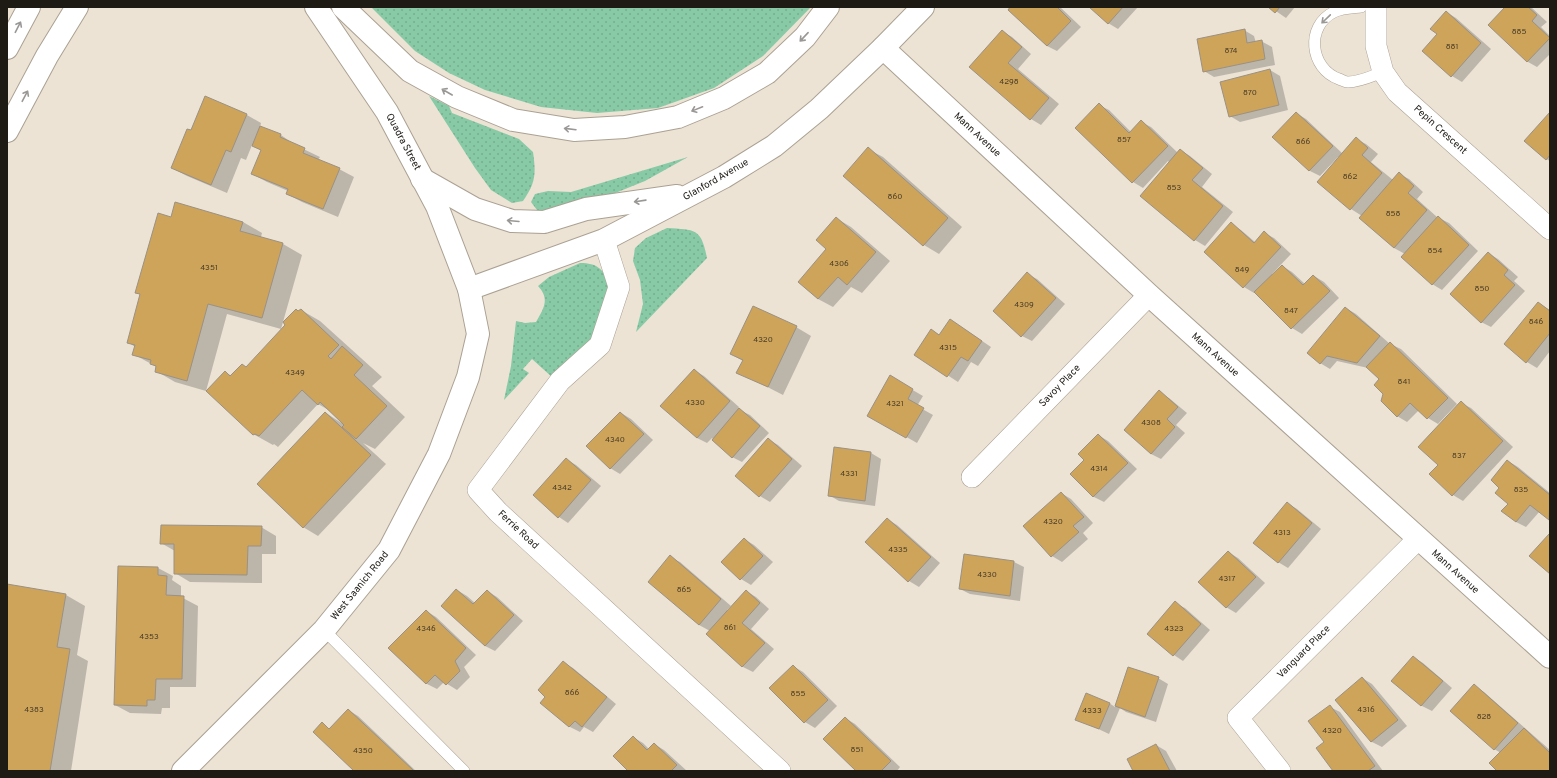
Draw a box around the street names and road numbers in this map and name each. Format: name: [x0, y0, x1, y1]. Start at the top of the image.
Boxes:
street label: Pepin Crescent: [1410, 102, 1470, 158]
street label: Mann Avenue: [951, 110, 1003, 160]
street label: Quadra Street: [383, 111, 424, 173]
street label: Glanford Avenue: [681, 156, 751, 204]
street label: Mann Avenue: [1188, 330, 1242, 380]
street label: Savoy Place: [1036, 362, 1084, 410]
street label: Ferrie Road: [495, 508, 541, 552]
street label: Mann Avenue: [1428, 547, 1482, 597]
street label: West Saanich Road: [328, 549, 392, 623]
street label: Vanguard Place: [1275, 623, 1333, 681]

